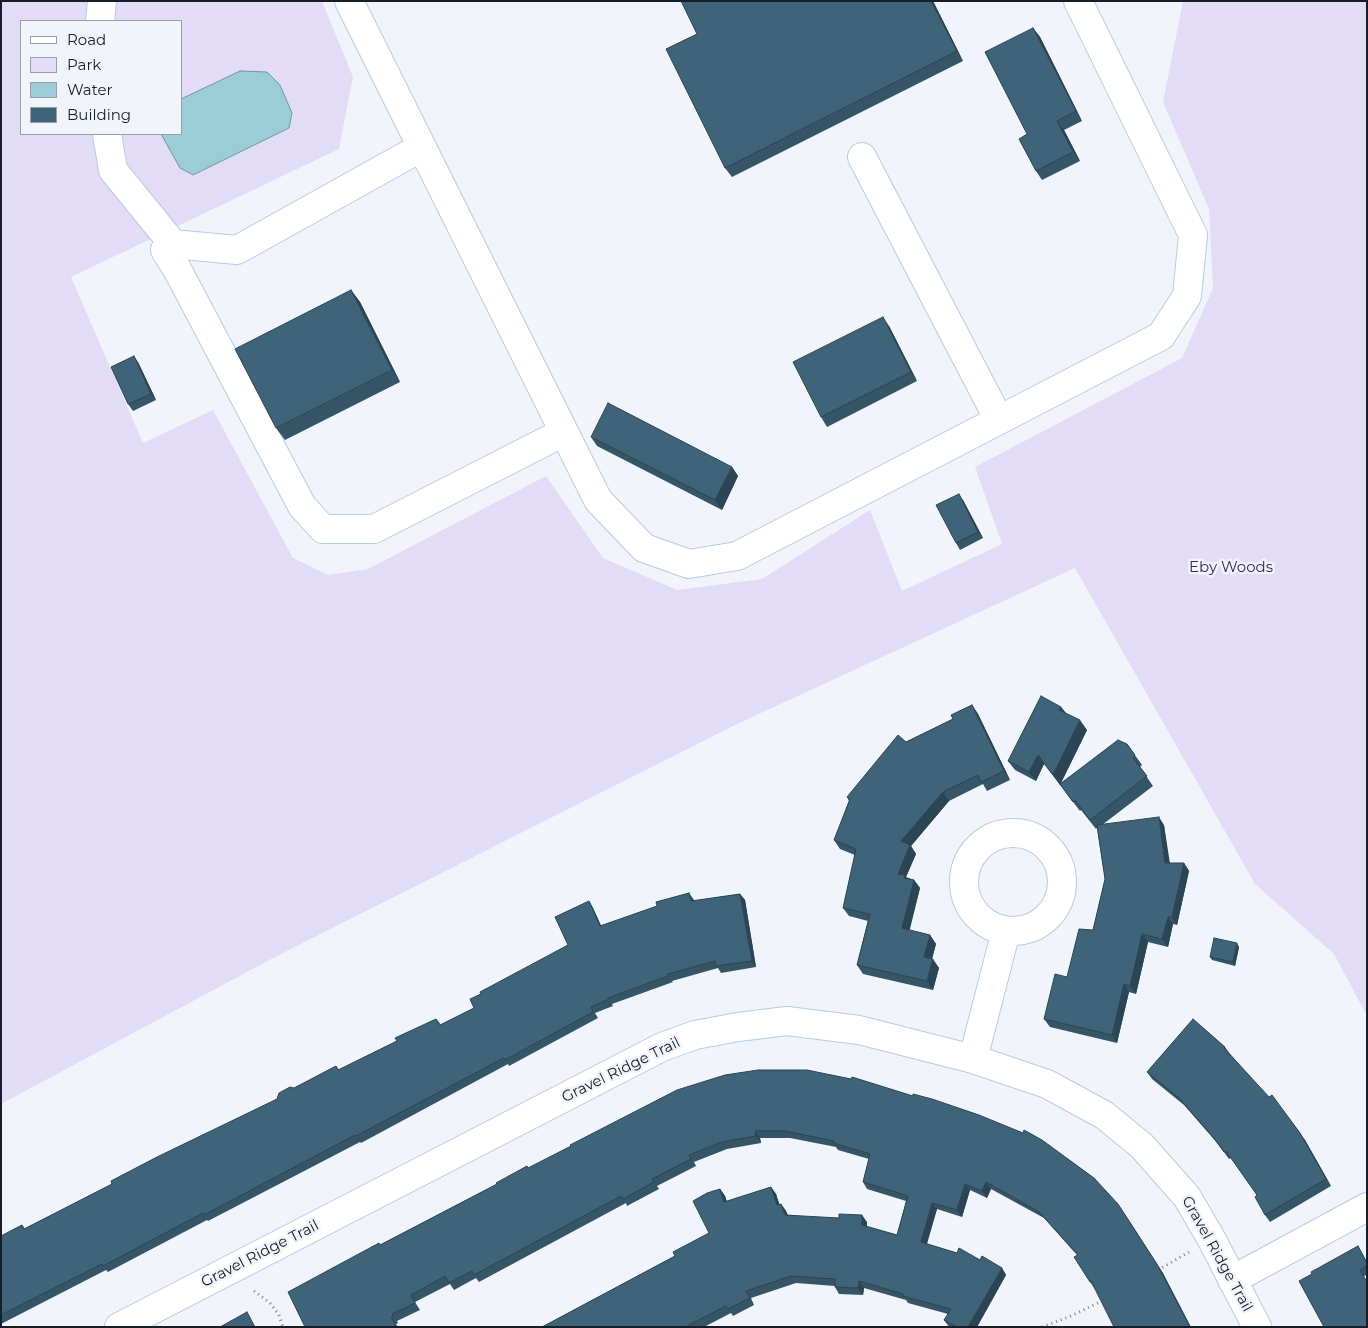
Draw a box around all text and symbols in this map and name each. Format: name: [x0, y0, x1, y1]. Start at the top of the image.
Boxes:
legend: [20, 20, 182, 135]
text: Road: [67, 30, 106, 49]
text: Park: [67, 55, 101, 74]
text: Water: [67, 80, 113, 99]
text: Building: [67, 105, 131, 124]
park label: Eby Woods: [1189, 559, 1273, 577]
street label: Gravel Ridge Trail: [559, 1033, 683, 1107]
street label: Gravel Ridge Trail: [1178, 1193, 1256, 1315]
street label: Gravel Ridge Trail: [198, 1217, 322, 1291]

